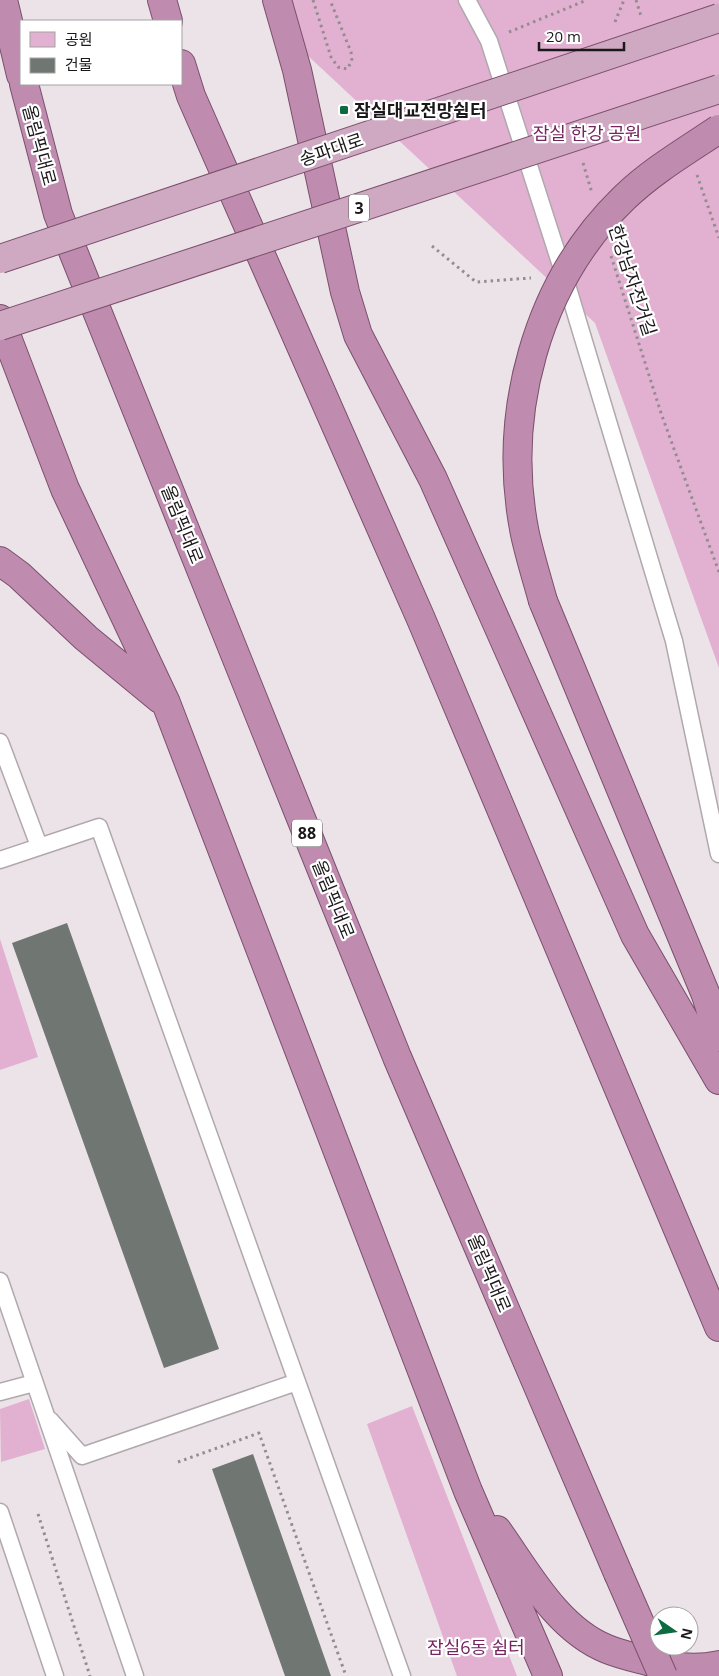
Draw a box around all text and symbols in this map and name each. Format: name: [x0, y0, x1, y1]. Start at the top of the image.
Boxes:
legend: [20, 20, 182, 85]
scale bar: [539, 20, 624, 52]
text: 20 m: [546, 26, 581, 46]
text: 공원: [65, 29, 93, 49]
text: 건물: [65, 54, 93, 74]
place label: 잠실대교전망쉼터: [354, 98, 486, 122]
street label: 올림픽대로: [18, 102, 62, 188]
marker: 잠실대교전망쉼터: [338, 104, 350, 116]
park label: 잠실 한강 공원: [533, 121, 641, 145]
street label: 송파대로: [296, 127, 366, 171]
road number: 3: [349, 194, 369, 222]
street label: 한강남자전거길: [604, 221, 662, 339]
street label: 올림픽대로: [156, 481, 210, 567]
road number: 88: [292, 820, 322, 846]
street label: 올림픽대로: [307, 856, 361, 942]
street label: 올림픽대로: [463, 1230, 517, 1316]
north arrow: [649, 1606, 699, 1656]
text: N: [677, 1626, 698, 1642]
park label: 잠실6동 쉼터: [427, 1635, 525, 1659]

